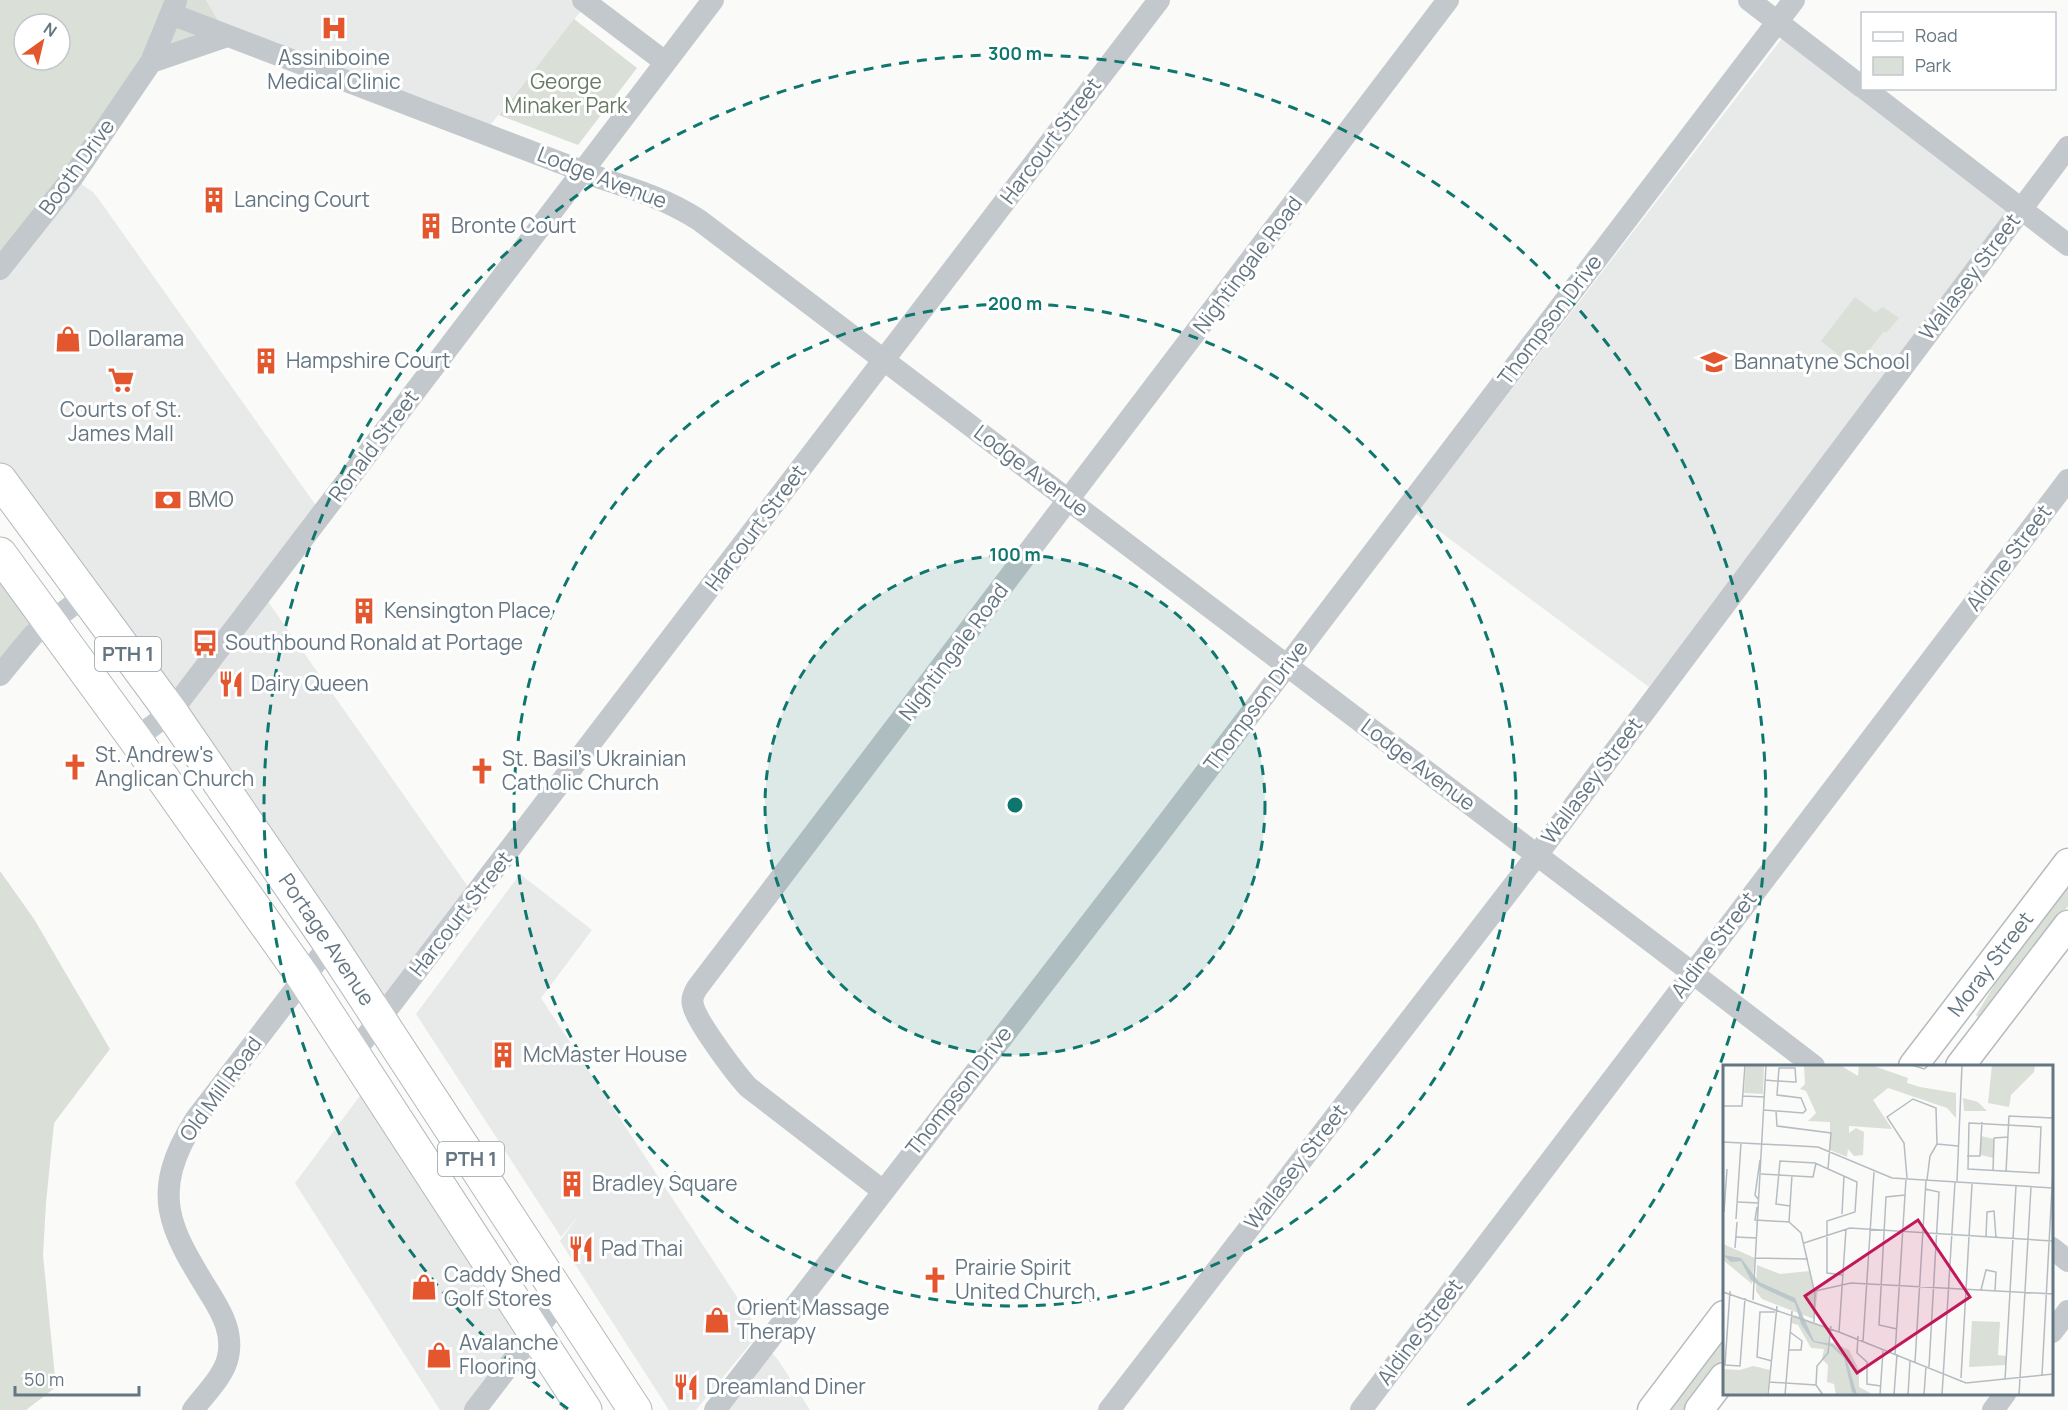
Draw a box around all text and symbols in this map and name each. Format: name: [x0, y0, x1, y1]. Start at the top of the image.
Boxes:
north arrow: [12, 12, 72, 72]
legend: [1861, 12, 2056, 90]
hospital icon: Assiniboine Medical Clinic: [319, 13, 349, 43]
text: N: [39, 17, 61, 42]
text: Road: [1915, 23, 1958, 47]
text: 300 m: [988, 41, 1042, 65]
place label: Assiniboine Medical Clinic: [267, 43, 401, 95]
text: Park: [1915, 53, 1952, 77]
park label: George Minaker Park: [505, 67, 628, 119]
street label: Harcourt Street: [993, 71, 1107, 209]
street label: Booth Drive: [32, 113, 120, 220]
street label: Lodge Avenue: [534, 140, 671, 215]
building icon: Lancing Court: [199, 185, 229, 215]
place label: Lancing Court: [234, 185, 370, 213]
street label: Nightingale Road: [1186, 190, 1308, 339]
street label: Wallasey Street: [1912, 207, 2026, 345]
building icon: Bronte Court: [416, 211, 446, 241]
place label: Bronte Court: [451, 211, 577, 239]
street label: Thompson Drive: [1491, 248, 1608, 390]
text: 200 m: [988, 291, 1042, 315]
shop icon: Dollarama: [53, 324, 83, 354]
place label: Dollarama: [88, 324, 184, 352]
building icon: Hampshire Court: [251, 346, 281, 376]
place label: Hampshire Court: [286, 346, 450, 374]
school or university icon: Bannatyne School: [1699, 347, 1729, 377]
place label: Bannatyne School: [1734, 347, 1910, 375]
supermarket icon: Courts of St. James Mall: [106, 365, 136, 395]
street label: Ronald Street: [322, 384, 424, 507]
place label: Courts of St. James Mall: [60, 395, 182, 447]
street label: Lodge Avenue: [969, 418, 1094, 522]
street label: Harcourt Street: [698, 458, 812, 596]
bank icon: BMO: [153, 485, 183, 515]
place label: BMO: [188, 485, 234, 513]
street label: Aldine Street: [1959, 499, 2057, 616]
text: 100 m: [989, 542, 1041, 566]
street label: Nightingale Road: [892, 577, 1014, 726]
building icon: Kensington Place: [349, 596, 379, 626]
place label: Kensington Place: [384, 596, 551, 624]
bus stop icon: Southbound Ronald at Portage: [190, 628, 220, 658]
place label: Southbound Ronald at Portage: [225, 628, 523, 656]
street label: Thompson Drive: [1197, 634, 1314, 776]
road number: PTH 1: [95, 637, 161, 671]
restaurant icon: Dairy Queen: [216, 669, 246, 699]
place label: Dairy Queen: [251, 669, 369, 697]
street label: Wallasey Street: [1534, 711, 1648, 849]
street label: Lodge Avenue: [1356, 712, 1481, 816]
place label: St. Andrew's Anglican Church: [95, 740, 254, 792]
place label: St. Basil's Ukrainian Catholic Church: [502, 744, 686, 796]
church icon: St. Andrew's Anglican Church: [60, 752, 90, 782]
church icon: St. Basil's Ukrainian Catholic Church: [467, 756, 497, 786]
centre of rings: [1005, 795, 1025, 815]
street label: Harcourt Street: [403, 845, 518, 982]
street label: Portage Avenue: [273, 868, 382, 1011]
street label: Aldine Street: [1664, 886, 1762, 1003]
street label: Moray Street: [1941, 905, 2039, 1022]
street label: Thompson Drive: [899, 1020, 1018, 1161]
street label: Old Mill Road: [173, 1030, 268, 1146]
building icon: McMaster House: [488, 1040, 518, 1070]
place label: McMaster House: [523, 1040, 687, 1068]
inset map: [1723, 1065, 2053, 1395]
street label: Wallasey Street: [1237, 1098, 1353, 1235]
road number: PTH 1: [438, 1142, 504, 1176]
building icon: Bradley Square: [557, 1169, 587, 1199]
place label: Bradley Square: [592, 1169, 738, 1197]
restaurant icon: Pad Thai: [566, 1234, 596, 1264]
place label: Pad Thai: [601, 1234, 683, 1262]
place label: Prairie Spirit United Church: [955, 1253, 1095, 1305]
place label: Caddy Shed Golf Stores: [444, 1260, 561, 1312]
church icon: Prairie Spirit United Church: [920, 1265, 950, 1295]
shop icon: Caddy Shed Golf Stores: [409, 1272, 439, 1302]
street label: Aldine Street: [1370, 1273, 1468, 1390]
place label: Orient Massage Therapy: [737, 1293, 889, 1345]
shop icon: Orient Massage Therapy: [702, 1305, 732, 1335]
place label: Avalanche Flooring: [459, 1328, 559, 1380]
shop icon: Avalanche Flooring: [424, 1340, 454, 1370]
scale bar: [15, 1359, 140, 1397]
text: 50 m: [24, 1367, 64, 1391]
restaurant icon: Dreamland Diner: [671, 1372, 701, 1402]
place label: Dreamland Diner: [706, 1372, 866, 1400]

